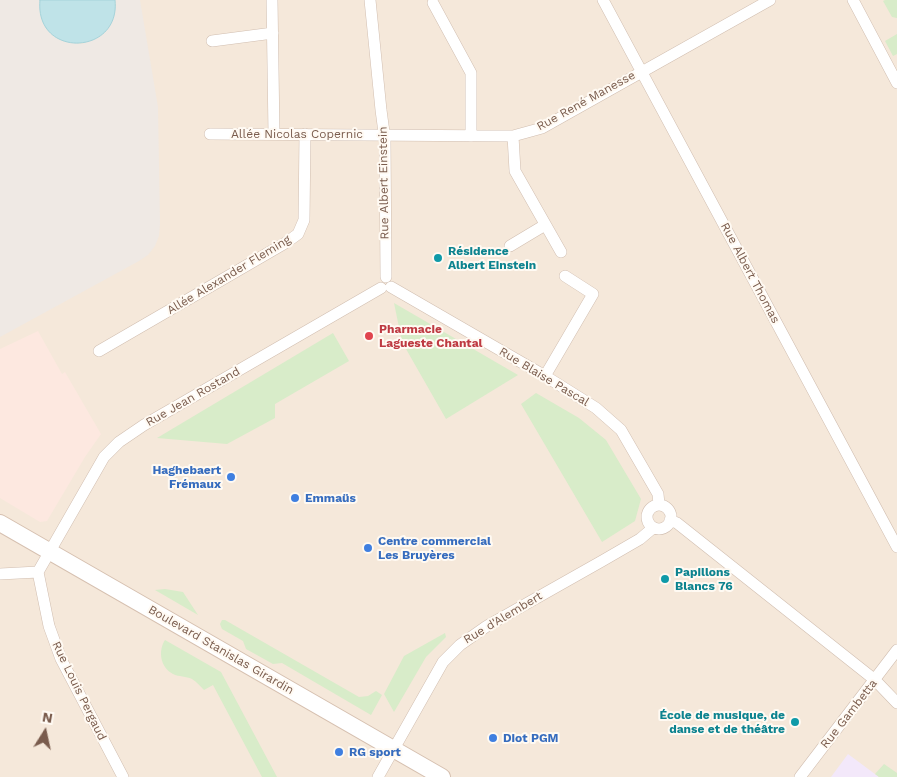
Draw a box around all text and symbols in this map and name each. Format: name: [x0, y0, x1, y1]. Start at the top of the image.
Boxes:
street label: Rue René Manesse: [534, 68, 638, 134]
street label: Rue Albert Einstein: [376, 126, 392, 240]
street label: Allée Nicolas Copernic: [231, 127, 363, 141]
street label: Rue Albert Thomas: [717, 220, 783, 326]
street label: Allée Alexander Fleming: [165, 232, 293, 318]
place label: Résidence Albert Einstein: [448, 244, 536, 272]
marker: Résidence Albert Einstein: [432, 252, 444, 264]
place label: Pharmacie Lagueste Chantal: [379, 322, 483, 350]
marker: Pharmacie Lagueste Chantal: [363, 330, 375, 342]
street label: Rue Blaise Pascal: [496, 344, 592, 410]
street label: Rue Jean Rostand: [143, 364, 243, 430]
place label: Haghebaert Frémaux: [152, 463, 221, 491]
marker: Haghebaert Frémaux: [225, 471, 237, 483]
place label: Emmaüs: [305, 491, 356, 505]
marker: Emmaüs: [289, 492, 301, 504]
place label: Centre commercial Les Bruyères: [378, 534, 491, 562]
marker: Centre commercial Les Bruyères: [362, 542, 374, 554]
place label: Papillons Blancs 76: [675, 565, 733, 593]
marker: Papillons Blancs 76: [659, 573, 671, 585]
street label: Rue d'Alembert: [461, 589, 545, 647]
street label: Boulevard Stanislas Girardin: [146, 602, 296, 698]
street label: Rue Louis Pergaud: [49, 639, 109, 743]
street label: Rue Gambetta: [818, 677, 880, 751]
north arrow: [20, 707, 70, 757]
text: N: [41, 708, 54, 726]
place label: École de musique, de danse et de théâtre: [659, 708, 785, 736]
marker: École de musique, de danse et de théâtre: [789, 716, 801, 728]
place label: Diot PGM: [503, 731, 559, 745]
marker: Diot PGM: [487, 732, 499, 744]
place label: RG sport: [349, 745, 401, 759]
marker: RG sport: [333, 746, 345, 758]

